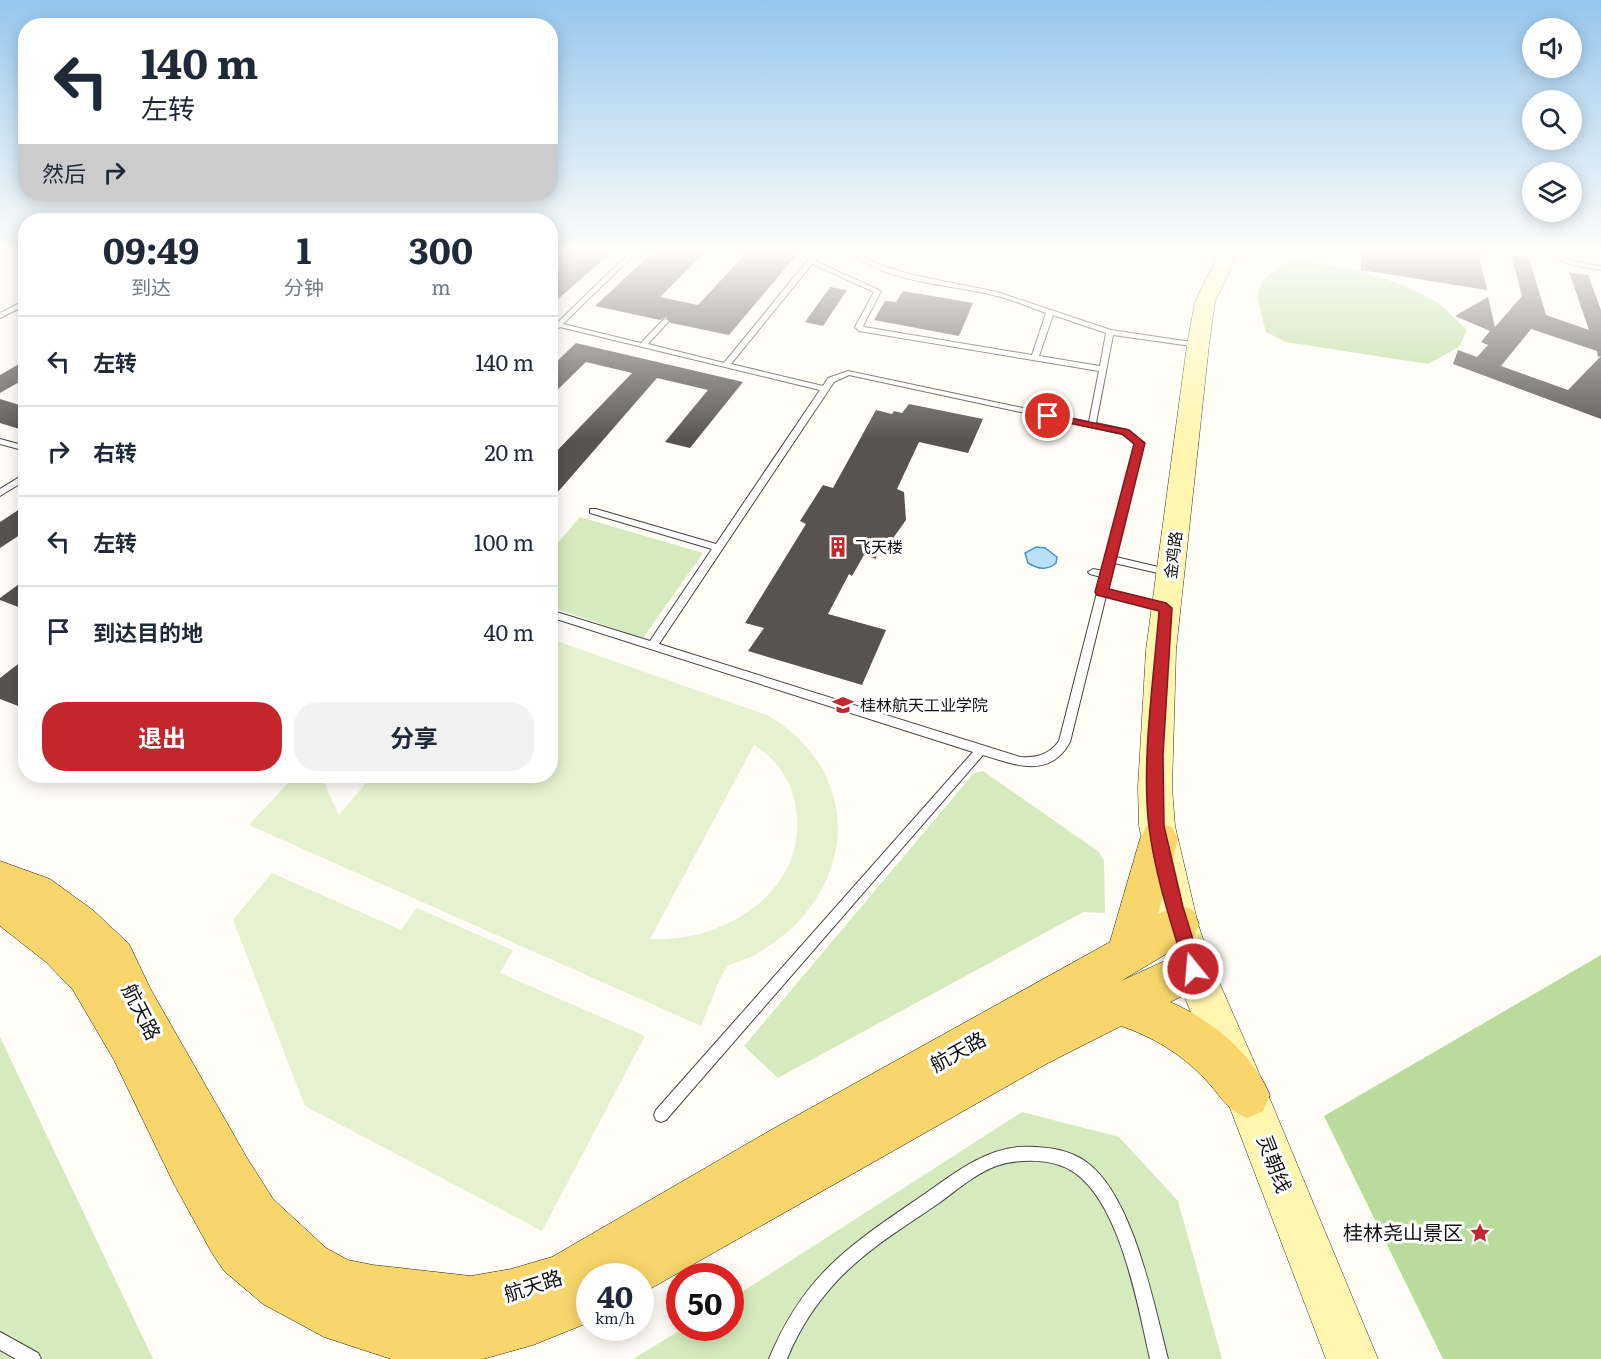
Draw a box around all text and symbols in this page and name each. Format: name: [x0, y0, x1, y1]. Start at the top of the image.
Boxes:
map controls: [1522, 18, 1582, 222]
button: sound: [1522, 18, 1582, 78]
text: 140 m: [141, 30, 258, 92]
icon: left: [42, 42, 120, 120]
text: 左转: [141, 87, 195, 127]
button: search: [1522, 90, 1582, 150]
text: 然后: [42, 156, 86, 189]
icon: right: [98, 156, 131, 189]
button: layers: [1522, 162, 1582, 222]
text: 09:49: [103, 222, 199, 275]
text: 1: [297, 222, 312, 275]
text: 300: [409, 222, 473, 275]
text: 到达: [131, 271, 171, 301]
text: 分钟: [284, 271, 324, 301]
text: m: [431, 271, 451, 301]
icon: left: [42, 345, 75, 378]
text: 左转: [93, 345, 137, 378]
text: 140 m: [475, 345, 534, 378]
pin: [1022, 390, 1073, 441]
icon: arrive: [1031, 399, 1064, 432]
icon: right: [42, 435, 75, 468]
text: 右转: [93, 435, 137, 468]
text: 20 m: [484, 435, 534, 468]
icon: left: [42, 525, 75, 558]
text: 左转: [93, 525, 137, 558]
text: 100 m: [474, 525, 534, 558]
street label: 金鸡路: [1157, 530, 1187, 580]
place label: 飞天楼: [855, 534, 903, 558]
building icon: 飞天楼: [826, 535, 850, 559]
icon: arrive: [42, 615, 75, 648]
text: 到达目的地: [93, 615, 203, 648]
text: 40 m: [483, 615, 534, 648]
place label: 桂林航天工业学院: [860, 692, 988, 716]
school or university icon: 桂林航天工业学院: [831, 693, 855, 717]
button: 退出: [42, 702, 282, 771]
button: 分享: [294, 702, 534, 771]
position arrow: [1161, 937, 1225, 1001]
street label: 航天路: [116, 978, 170, 1045]
street label: 航天路: [924, 1023, 991, 1078]
street label: 灵朝线: [1251, 1130, 1301, 1197]
place label: 桂林尧山景区: [1343, 1216, 1463, 1246]
place icon: 桂林尧山景区: [1468, 1221, 1492, 1245]
street label: 航天路: [499, 1261, 566, 1308]
speed limit sign: 50: [666, 1263, 744, 1341]
text: 40: [597, 1273, 633, 1317]
text: km/h: [595, 1306, 635, 1329]

